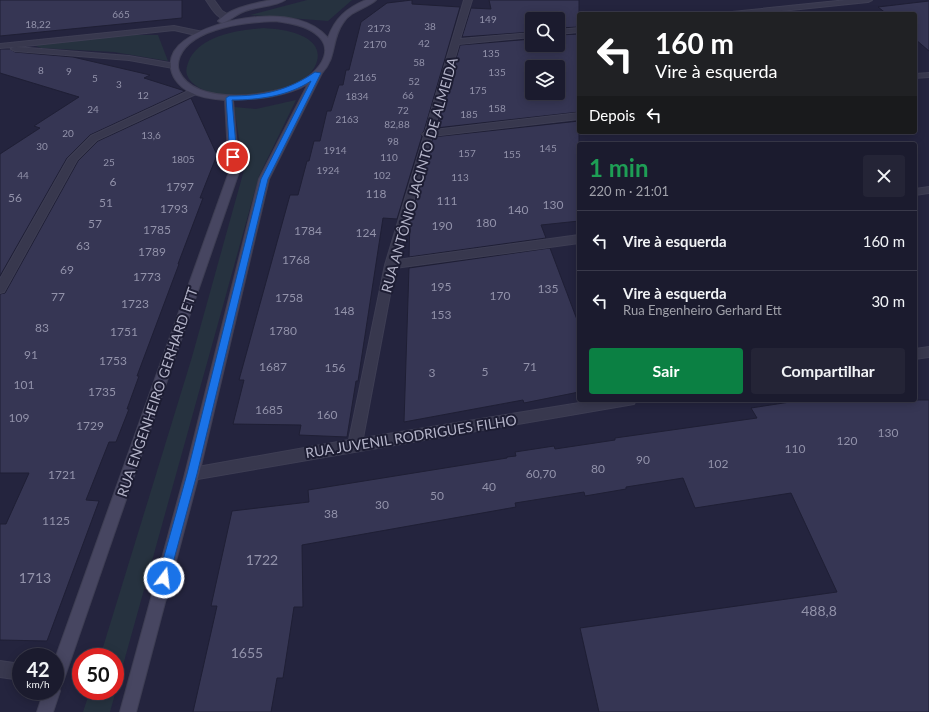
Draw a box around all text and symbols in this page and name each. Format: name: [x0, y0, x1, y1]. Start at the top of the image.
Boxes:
house number: 665: [112, 8, 130, 20]
map controls: [525, 12, 565, 100]
button: search: [525, 12, 565, 52]
house number: 149: [479, 13, 497, 25]
house number: 18,22: [25, 18, 51, 30]
house number: 38: [424, 20, 436, 32]
house number: 2173: [367, 22, 391, 34]
text: 160 m: [655, 26, 734, 60]
icon: left: [589, 28, 641, 80]
house number: 42: [418, 37, 430, 49]
house number: 2170: [363, 38, 387, 50]
house number: 135: [482, 47, 500, 59]
street label: RUA ANTÔNIO JACINTO DE ALMEIDA: [377, 55, 461, 295]
house number: 58: [413, 56, 425, 68]
button: layers: [525, 60, 565, 100]
text: Vire à esquerda: [655, 60, 778, 82]
house number: 8: [38, 64, 44, 76]
house number: 9: [66, 65, 72, 77]
house number: 135: [488, 66, 506, 78]
house number: 2165: [353, 71, 377, 83]
house number: 5: [92, 72, 98, 84]
house number: 52: [408, 75, 420, 87]
house number: 3: [116, 78, 122, 90]
house number: 175: [469, 84, 487, 96]
house number: 12: [137, 89, 149, 101]
house number: 66: [402, 89, 414, 101]
house number: 1834: [345, 90, 369, 102]
house number: 158: [488, 102, 506, 114]
house number: 24: [87, 103, 99, 115]
house number: 72: [397, 104, 409, 116]
icon: left: [643, 104, 665, 126]
text: Depois: [589, 106, 635, 124]
house number: 185: [460, 108, 478, 120]
house number: 2163: [335, 113, 359, 125]
house number: 82,88: [384, 118, 410, 130]
house number: 20: [62, 127, 74, 139]
house number: 13,6: [141, 129, 161, 141]
house number: 98: [387, 135, 399, 147]
house number: 30: [36, 140, 48, 152]
pin: [216, 140, 250, 174]
house number: 145: [539, 142, 557, 154]
house number: 1914: [323, 144, 347, 156]
icon: arrive: [222, 146, 244, 168]
house number: 157: [458, 147, 476, 159]
house number: 155: [503, 148, 521, 160]
house number: 110: [380, 151, 398, 163]
house number: 1805: [171, 153, 195, 165]
text: 1 min: [589, 153, 649, 182]
button: close: [863, 155, 905, 197]
house number: 25: [103, 156, 115, 168]
house number: 1924: [316, 164, 340, 176]
house number: 44: [17, 169, 29, 181]
house number: 102: [373, 169, 391, 181]
house number: 113: [451, 171, 469, 183]
house number: 6: [110, 174, 117, 189]
house number: 1797: [166, 179, 194, 194]
text: 220 m · 21:01: [589, 183, 669, 199]
house number: 118: [366, 186, 386, 201]
house number: 56: [8, 190, 22, 205]
house number: 111: [437, 193, 457, 208]
house number: 51: [99, 195, 113, 210]
house number: 130: [543, 197, 563, 212]
house number: 1793: [160, 201, 188, 216]
house number: 140: [508, 202, 528, 217]
house number: 180: [476, 215, 496, 230]
house number: 57: [88, 216, 102, 231]
house number: 190: [432, 218, 452, 233]
house number: 1785: [143, 222, 171, 237]
house number: 1784: [294, 223, 322, 238]
house number: 124: [356, 225, 376, 240]
icon: left: [589, 230, 611, 252]
text: Vire à esquerda: [623, 232, 727, 250]
text: 160 m: [863, 232, 905, 250]
house number: 63: [76, 238, 90, 253]
house number: 1789: [138, 244, 166, 259]
house number: 1768: [282, 252, 310, 267]
house number: 69: [60, 262, 74, 277]
house number: 1773: [133, 269, 161, 284]
house number: 195: [431, 279, 451, 294]
house number: 135: [538, 281, 558, 296]
street label: RUA ENGENHEIRO GERHARD ETT: [113, 284, 201, 499]
text: Vire à esquerda: [623, 284, 727, 302]
house number: 170: [490, 288, 510, 303]
house number: 77: [51, 289, 65, 304]
house number: 1758: [275, 290, 303, 305]
icon: left: [589, 290, 611, 312]
text: 30 m: [871, 292, 905, 310]
house number: 1723: [121, 296, 149, 311]
text: Rua Engenheiro Gerhard Ett: [623, 302, 782, 318]
house number: 148: [334, 303, 354, 318]
house number: 153: [431, 307, 451, 322]
house number: 83: [35, 320, 49, 335]
house number: 1780: [269, 323, 297, 338]
house number: 1751: [110, 324, 138, 339]
house number: 91: [24, 347, 38, 362]
button: Sair: [589, 348, 743, 394]
button: Compartilhar: [751, 348, 905, 394]
house number: 1753: [99, 353, 127, 368]
house number: 1687: [259, 359, 287, 374]
house number: 71: [523, 359, 537, 374]
house number: 156: [325, 360, 345, 375]
house number: 5: [482, 364, 489, 379]
house number: 3: [429, 365, 436, 380]
house number: 101: [14, 377, 34, 392]
house number: 1735: [88, 384, 116, 399]
house number: 1685: [255, 402, 283, 417]
house number: 160: [317, 407, 337, 422]
house number: 109: [9, 410, 29, 425]
street label: RUA JUVENIL RODRIGUES FILHO: [304, 411, 518, 461]
house number: 1729: [76, 418, 104, 433]
house number: 130: [878, 425, 898, 440]
house number: 120: [837, 433, 857, 448]
house number: 110: [785, 441, 805, 456]
house number: 90: [636, 452, 650, 467]
house number: 102: [708, 456, 728, 471]
house number: 80: [591, 461, 605, 476]
house number: 60,70: [526, 466, 556, 481]
house number: 1721: [48, 467, 76, 482]
house number: 40: [482, 479, 496, 494]
house number: 50: [430, 488, 444, 503]
house number: 30: [375, 497, 389, 512]
house number: 38: [324, 506, 338, 521]
house number: 1125: [42, 513, 70, 528]
house number: 1722: [246, 551, 278, 568]
position arrow: [143, 557, 185, 599]
house number: 1713: [19, 569, 51, 586]
house number: 488,8: [801, 602, 837, 619]
house number: 1655: [231, 644, 263, 661]
speed limit sign: 50: [72, 648, 124, 700]
text: 42: [26, 657, 50, 681]
text: km/h: [26, 678, 50, 690]

